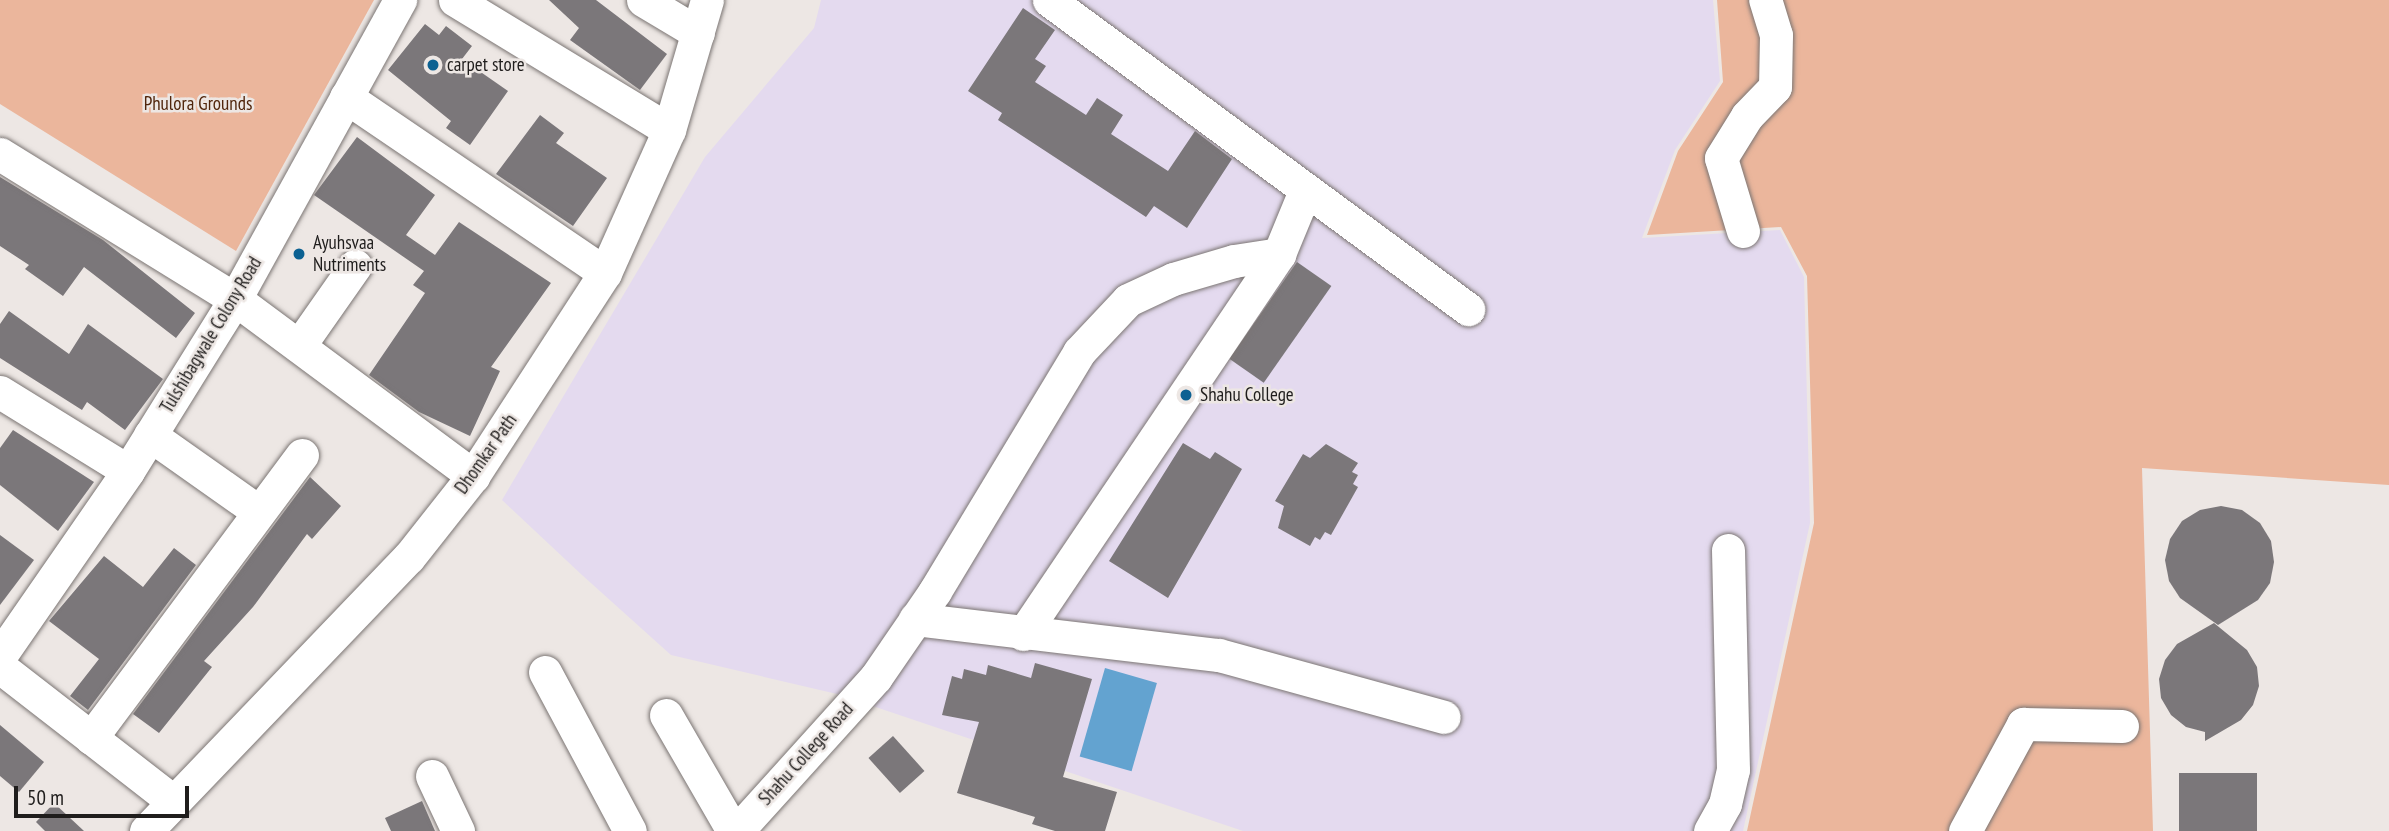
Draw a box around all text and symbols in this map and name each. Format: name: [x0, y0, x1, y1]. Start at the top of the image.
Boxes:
place label: carpet store: [447, 54, 525, 76]
marker: carpet store: [425, 57, 441, 73]
park label: Phulora Grounds: [144, 93, 252, 115]
place label: Ayuhsvaa Nutriments: [313, 232, 386, 276]
marker: Ayuhsvaa Nutriments: [291, 246, 307, 262]
street label: Tulshibagwale Colony Road: [155, 253, 267, 417]
place label: Shahu College: [1200, 384, 1294, 406]
marker: Shahu College: [1178, 387, 1194, 403]
street label: Dhomkar Path: [450, 410, 522, 498]
street label: Shahu College Road: [754, 698, 858, 810]
scale bar: [18, 772, 192, 816]
text: 50 m: [27, 784, 64, 811]

